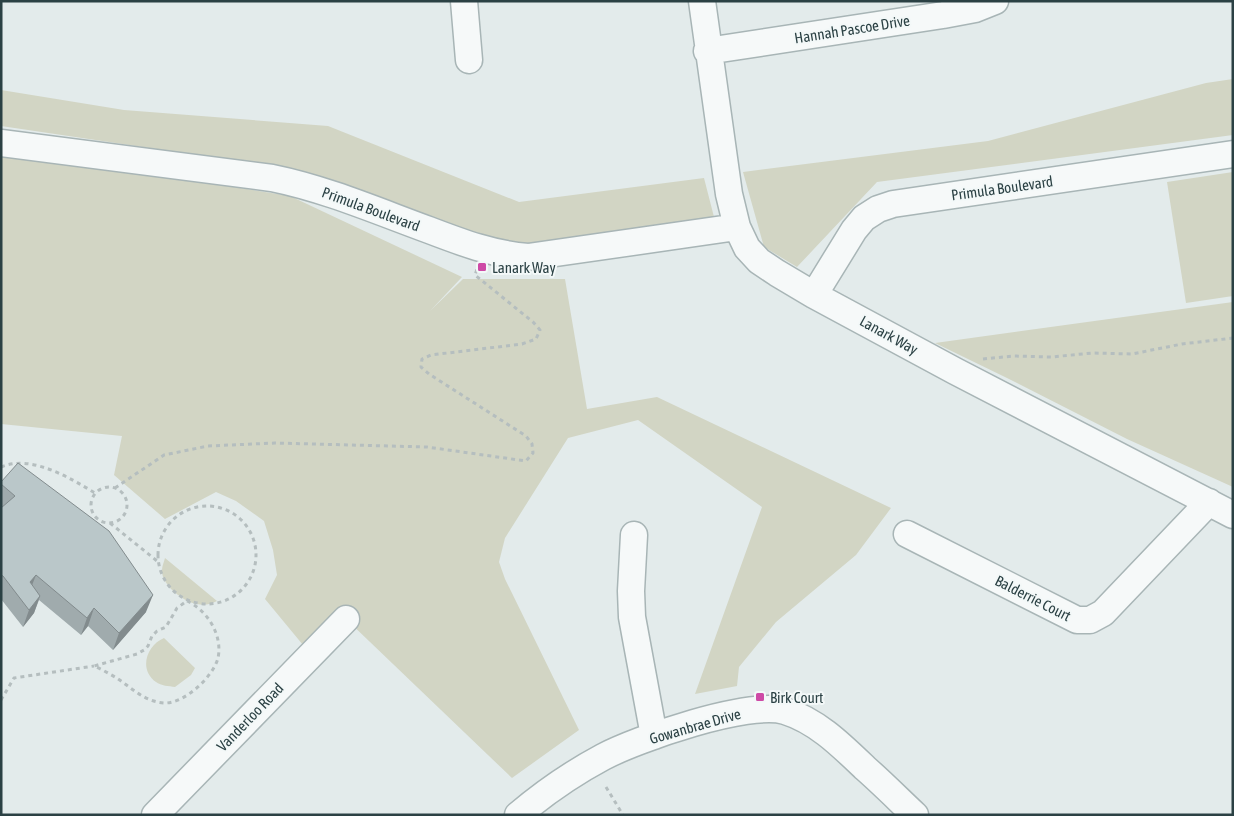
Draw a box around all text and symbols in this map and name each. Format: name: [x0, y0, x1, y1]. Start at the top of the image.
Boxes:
street label: Hannah Pascoe Drive: [793, 11, 911, 47]
street label: Primula Boulevard: [950, 172, 1054, 204]
street label: Primula Boulevard: [320, 183, 422, 235]
place label: Lanark Way: [492, 259, 556, 276]
marker: Lanark Way: [476, 261, 488, 273]
street label: Lanark Way: [857, 312, 921, 358]
street label: Balderrie Court: [992, 572, 1074, 624]
street label: Vanderloo Road: [213, 679, 287, 755]
place label: Birk Court: [770, 689, 823, 706]
marker: Birk Court: [754, 691, 766, 703]
street label: Gowanbrae Drive: [647, 705, 743, 747]

